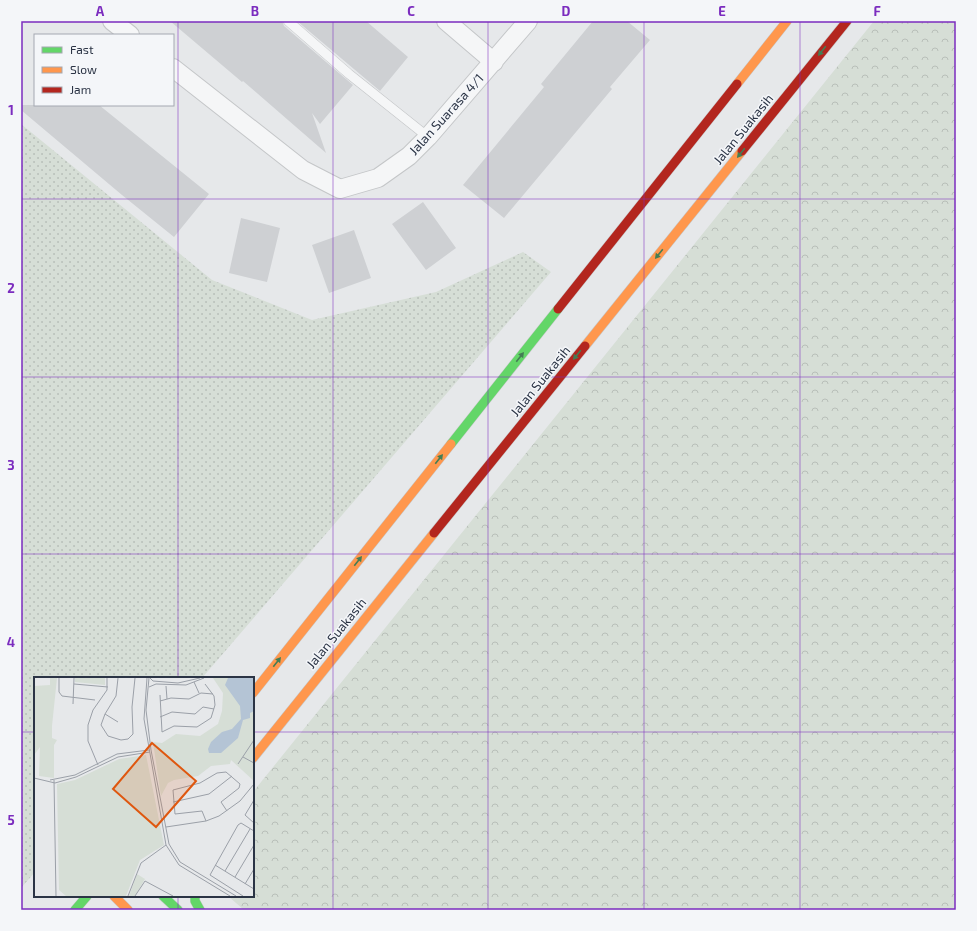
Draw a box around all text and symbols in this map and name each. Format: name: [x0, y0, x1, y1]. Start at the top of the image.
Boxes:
text: A: [96, 3, 105, 19]
text: B: [251, 3, 259, 19]
text: C: [407, 3, 415, 19]
text: D: [562, 3, 571, 19]
text: E: [718, 3, 726, 19]
text: F: [873, 3, 881, 19]
legend: [34, 34, 174, 106]
text: Fast: [70, 42, 94, 56]
one-way arrow: [818, 46, 827, 57]
text: Slow: [70, 62, 97, 76]
street label: Jalan Suarasa 4/1: [405, 70, 487, 158]
text: Jam: [70, 82, 91, 96]
street label: Jalan Suakasih: [710, 91, 776, 167]
text: 1: [8, 102, 14, 118]
one-way arrow: [736, 147, 745, 158]
one-way arrow: [655, 248, 663, 259]
text: 2: [7, 280, 15, 296]
street label: Jalan Suakasih: [507, 343, 573, 419]
one-way arrow: [573, 350, 582, 360]
one-way arrow: [515, 351, 524, 362]
one-way arrow: [435, 453, 443, 464]
text: 3: [7, 457, 15, 473]
one-way arrow: [354, 555, 362, 566]
street label: Jalan Suakasih: [303, 595, 369, 671]
text: 4: [7, 634, 15, 650]
one-way arrow: [273, 657, 282, 668]
inset map: [34, 677, 254, 897]
text: 5: [7, 812, 15, 828]

